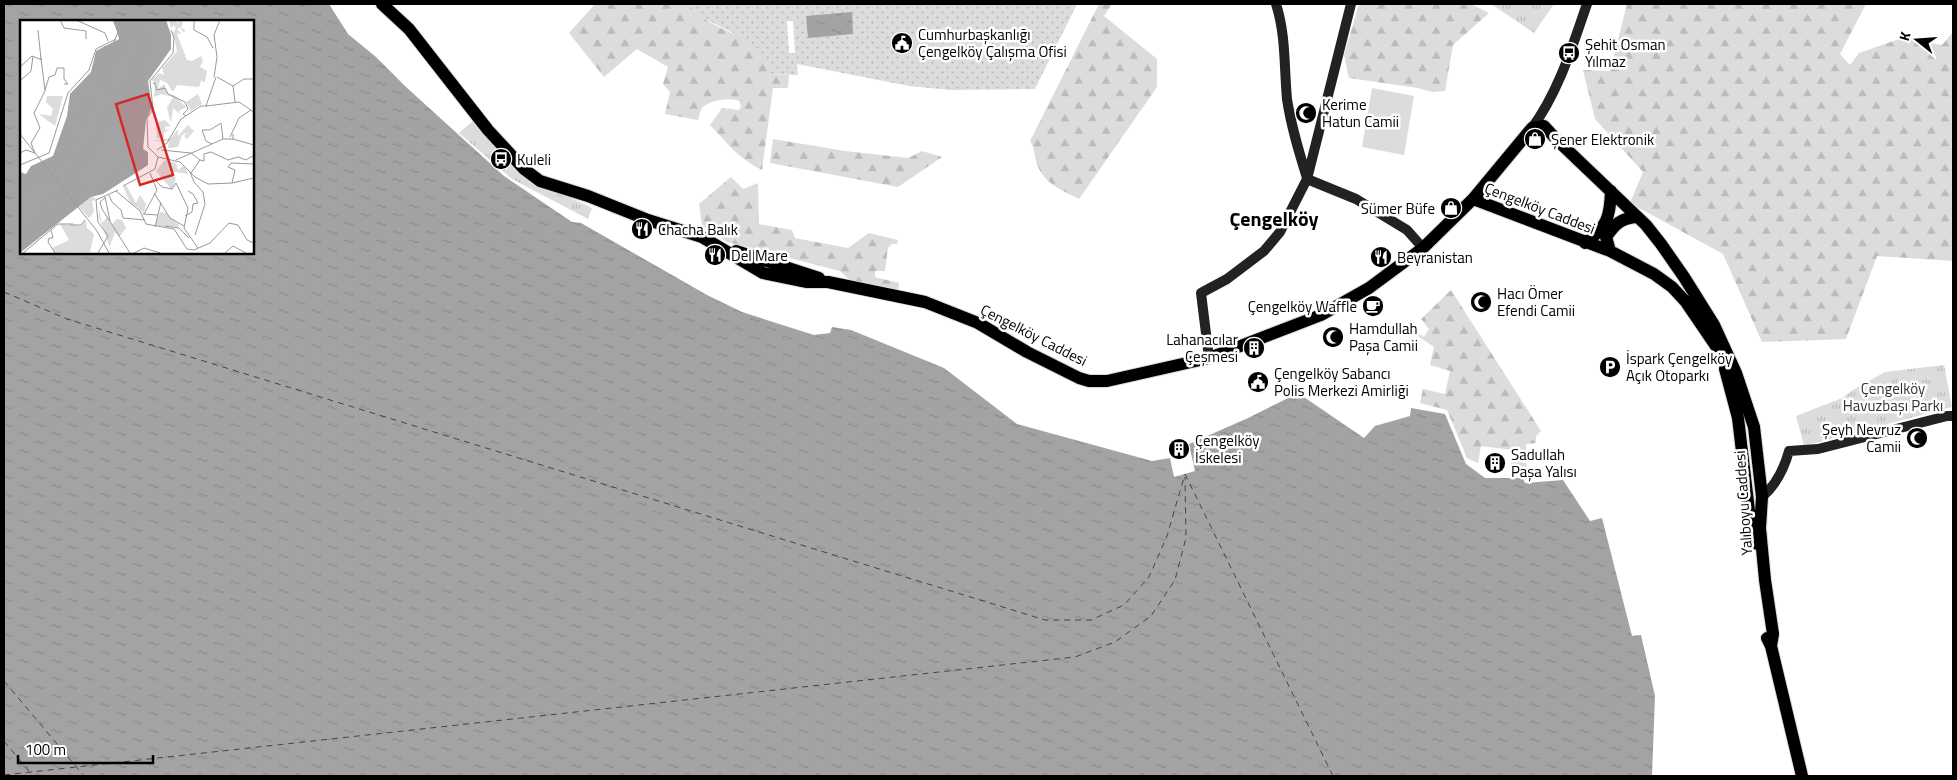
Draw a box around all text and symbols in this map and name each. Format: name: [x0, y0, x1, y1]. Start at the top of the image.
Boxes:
north arrow: [1892, 15, 1942, 65]
inset map: [20, 20, 254, 254]
place label: Cumhurbaşkanlığı Çengelköy Çalışma Ofisi: [918, 23, 1067, 63]
text: K: [1893, 28, 1916, 43]
public building icon: Cumhurbaşkanlığı Çengelköy Çalışma Ofisi: [890, 31, 914, 55]
place label: Şehit Osman Yılmaz: [1585, 33, 1666, 73]
bus stop icon: Şehit Osman Yılmaz: [1557, 41, 1581, 65]
place label: Kerime Hatun Camii: [1322, 93, 1399, 133]
mosque icon: Kerime Hatun Camii: [1294, 101, 1318, 125]
shop icon: Şener Elektronik: [1523, 127, 1547, 151]
place label: Şener Elektronik: [1551, 128, 1654, 151]
bus stop icon: Kuleli: [489, 147, 513, 171]
place label: Kuleli: [517, 148, 551, 171]
street label: Çengelköy Caddesi: [1481, 176, 1599, 240]
shop icon: Sümer Büfe: [1439, 196, 1463, 220]
place label: Sümer Büfe: [1361, 197, 1435, 220]
district label: Çengelköy: [1230, 203, 1318, 234]
restaurant icon: Chacha Balık: [630, 217, 654, 241]
place label: Chacha Balık: [658, 218, 738, 241]
restaurant icon: Del Mare: [703, 243, 727, 267]
place label: Del Mare: [731, 244, 788, 267]
restaurant icon: Beyranistan: [1369, 245, 1393, 269]
place label: Beyranistan: [1397, 246, 1473, 269]
place label: Hacı Ömer Efendi Camii: [1497, 282, 1575, 322]
mosque icon: Hacı Ömer Efendi Camii: [1469, 290, 1493, 314]
cafe icon: Çengelköy Waffle: [1361, 294, 1385, 318]
place label: Çengelköy Waffle: [1248, 295, 1357, 318]
street label: Çengelköy Caddesi: [977, 298, 1091, 372]
place label: Hamdullah Paşa Camii: [1349, 317, 1418, 357]
mosque icon: Hamdullah Paşa Camii: [1321, 325, 1345, 349]
place label: Lahanacılar Çeşmesi: [1166, 328, 1238, 368]
building icon: Lahanacılar Çeşmesi: [1242, 336, 1266, 360]
place label: İspark Çengelköy Açık Otoparkı: [1626, 347, 1732, 387]
parking icon: İspark Çengelköy Açık Otoparkı: [1598, 355, 1622, 379]
place label: Çengelköy Sabancı Polis Merkezi Amirliği: [1274, 362, 1409, 402]
public building icon: Çengelköy Sabancı Polis Merkezi Amirliği: [1246, 370, 1270, 394]
park label: Çengelköy Havuzbaşı Parkı: [1843, 377, 1943, 417]
place label: Şeyh Nevruz Camii: [1822, 418, 1901, 458]
mosque icon: Şeyh Nevruz Camii: [1905, 426, 1929, 450]
place label: Çengelköy İskelesi: [1195, 429, 1259, 469]
building icon: Çengelköy İskelesi: [1167, 437, 1191, 461]
place label: Sadullah Paşa Yalısı: [1511, 443, 1577, 483]
street label: Yalıboyu Caddesi: [1728, 450, 1758, 556]
building icon: Sadullah Paşa Yalısı: [1483, 451, 1507, 475]
scale bar: [18, 732, 152, 764]
text: 100 m: [25, 738, 66, 761]

